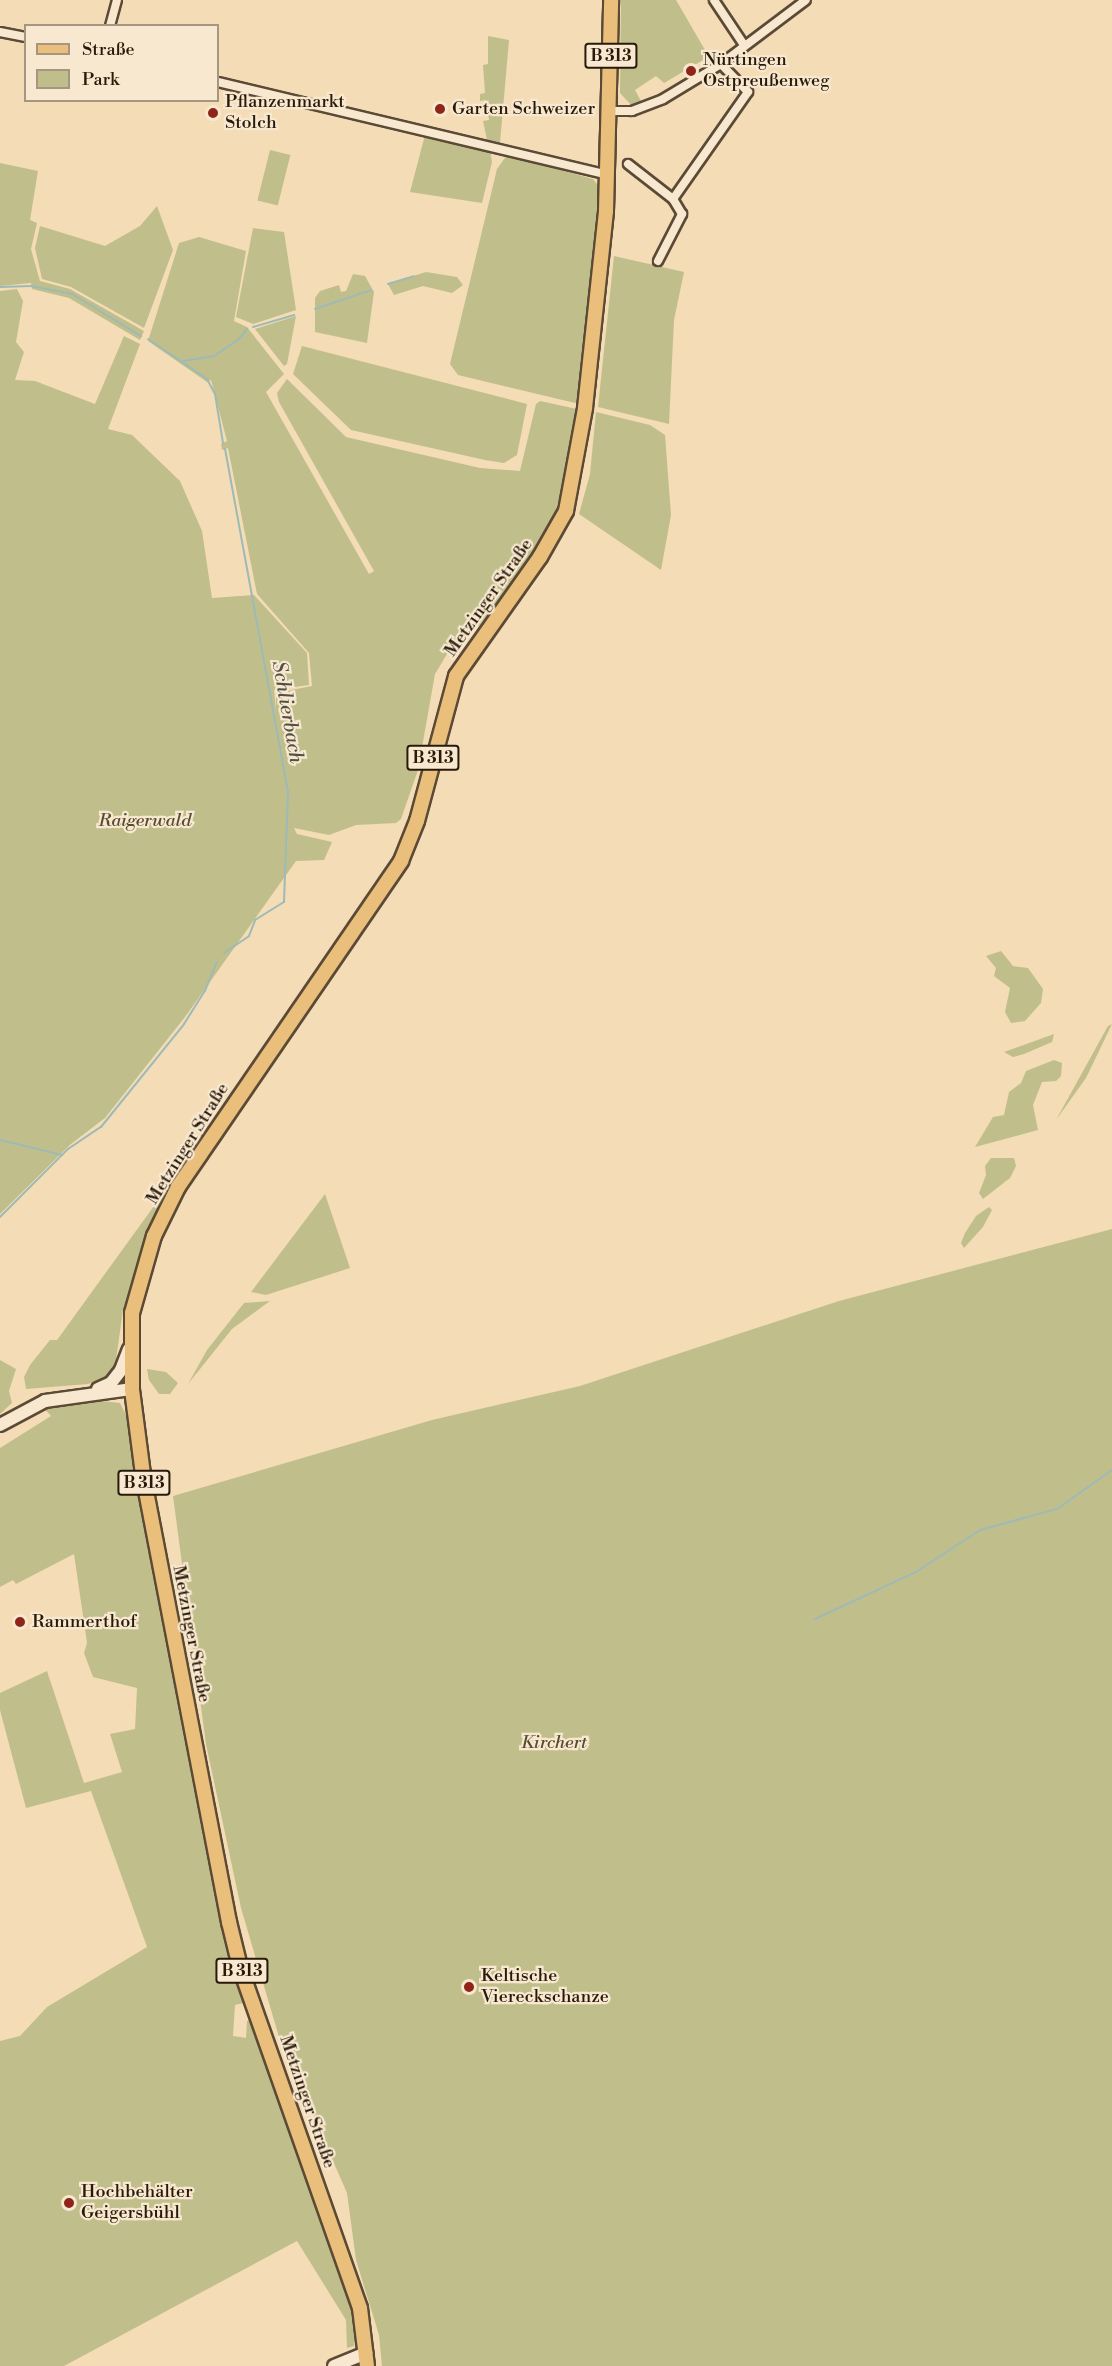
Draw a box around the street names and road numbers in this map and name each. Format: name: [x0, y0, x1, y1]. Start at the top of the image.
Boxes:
road number: B 313: [584, 43, 638, 69]
street label: Metzinger Straße: [440, 535, 538, 661]
road number: B 313: [406, 745, 460, 771]
street label: Metzinger Straße: [142, 1079, 234, 1209]
road number: B 313: [117, 1470, 171, 1496]
street label: Metzinger Straße: [167, 1564, 215, 1704]
road number: B 313: [215, 1958, 269, 1984]
street label: Metzinger Straße: [274, 2033, 340, 2171]

